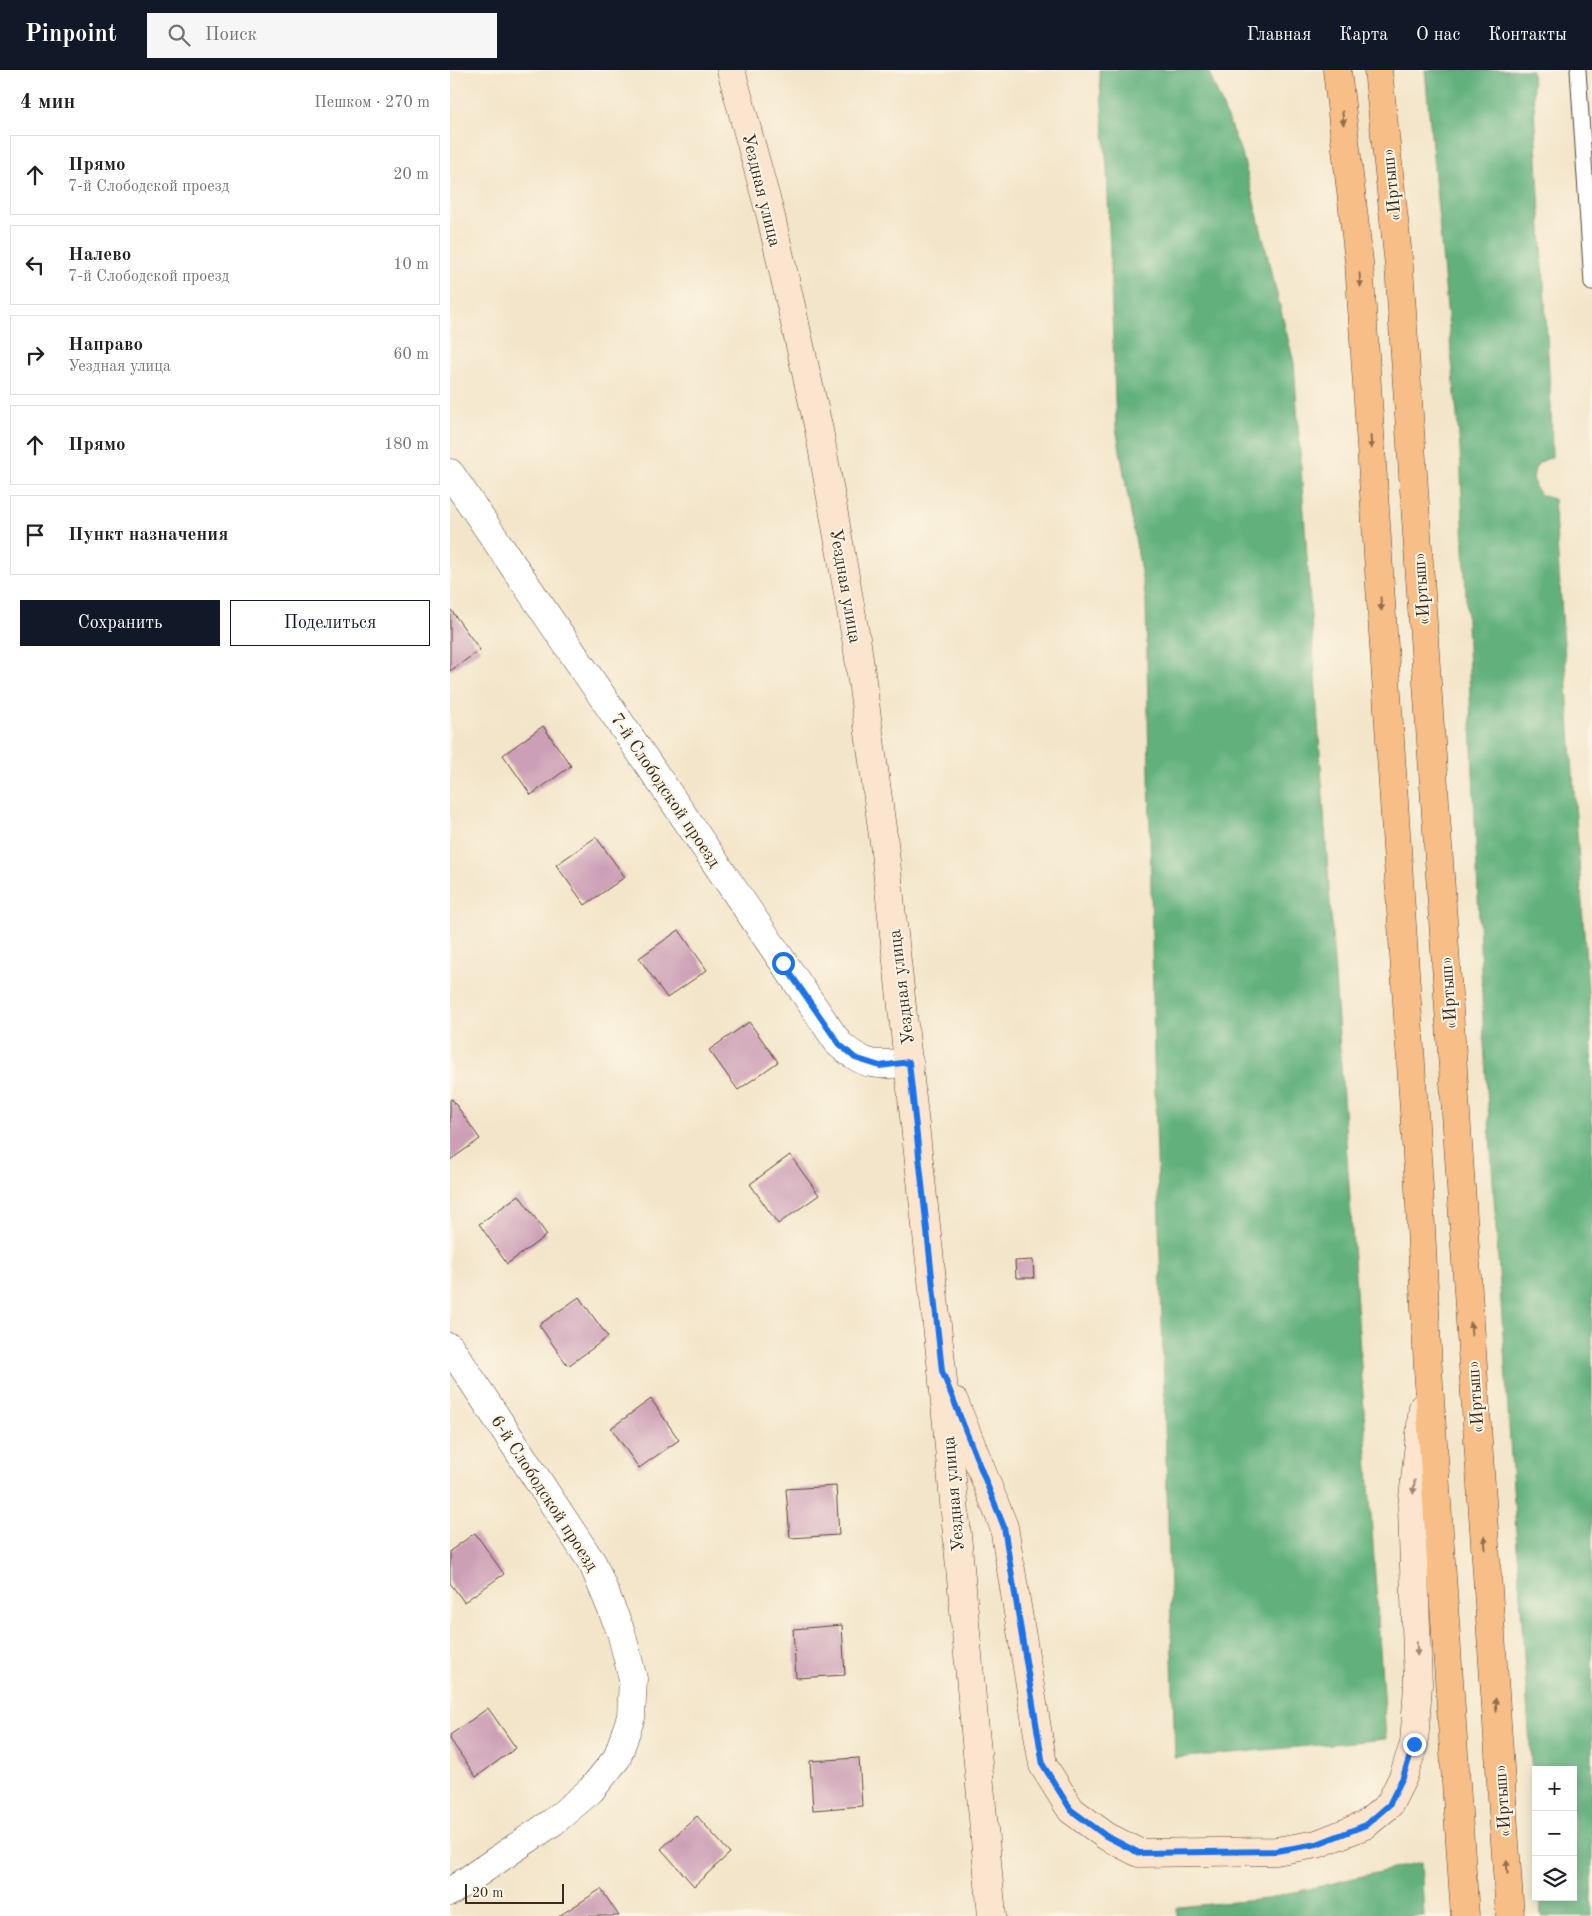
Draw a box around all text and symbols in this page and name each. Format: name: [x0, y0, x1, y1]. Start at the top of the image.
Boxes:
search box: [147, 13, 497, 58]
icon: search: [165, 21, 193, 49]
text: Pinpoint: [25, 23, 117, 47]
text: Поиск: [205, 26, 257, 45]
text: Главная: [1247, 26, 1311, 44]
text: Карта: [1339, 26, 1388, 44]
text: О нас: [1416, 26, 1460, 44]
text: Контакты: [1488, 26, 1567, 44]
text: 4 мин: [20, 92, 75, 113]
text: Пешком · 270 m: [314, 95, 430, 111]
one-way arrow: [1339, 111, 1347, 127]
street label: Уездная улица: [738, 132, 784, 249]
street label: «Иртыш»: [1379, 147, 1405, 222]
text: Прямо: [68, 156, 126, 175]
icon: ahead: [21, 161, 49, 189]
text: 20 m: [393, 167, 429, 183]
text: 7-й Слободской проезд: [68, 179, 229, 195]
text: Налево: [68, 246, 131, 265]
icon: left: [21, 251, 49, 279]
text: 10 m: [393, 257, 429, 273]
text: 7-й Слободской проезд: [68, 269, 229, 285]
one-way arrow: [1356, 272, 1364, 288]
text: Направо: [68, 336, 143, 355]
icon: right: [21, 341, 49, 369]
text: 60 m: [393, 347, 429, 363]
text: Уездная улица: [68, 359, 171, 375]
icon: ahead: [21, 431, 49, 459]
one-way arrow: [1367, 434, 1375, 450]
text: Прямо: [68, 436, 126, 455]
text: 180 m: [384, 437, 429, 453]
icon: arrive: [21, 521, 49, 549]
text: Пункт назначения: [68, 526, 228, 545]
street label: Уездная улица: [826, 528, 864, 645]
street label: «Иртыш»: [1410, 552, 1434, 626]
one-way arrow: [1378, 597, 1386, 613]
button: Сохранить: [20, 600, 220, 646]
button: Поделиться: [230, 600, 430, 646]
street label: 7-й Слободской проезд: [607, 710, 724, 871]
street label: Уездная улица: [886, 928, 918, 1045]
route start: [772, 952, 795, 975]
street label: «Иртыш»: [1437, 956, 1461, 1030]
one-way arrow: [1466, 1320, 1474, 1336]
street label: «Иртыш»: [1464, 1360, 1488, 1434]
street label: 6-й Слободской проезд: [487, 1412, 601, 1575]
street label: Уездная улица: [940, 1435, 968, 1552]
one-way arrow: [1410, 1479, 1418, 1495]
one-way arrow: [1481, 1535, 1489, 1551]
one-way arrow: [1413, 1641, 1421, 1657]
one-way arrow: [1492, 1697, 1500, 1713]
route end: [1403, 1733, 1426, 1756]
street label: «Иртыш»: [1491, 1764, 1515, 1838]
map controls: [1532, 1766, 1577, 1901]
button: +: [1532, 1766, 1577, 1811]
button: −: [1532, 1811, 1577, 1856]
button: layers: [1532, 1856, 1577, 1901]
one-way arrow: [1503, 1859, 1511, 1875]
scale bar: [465, 1881, 564, 1904]
text: 20 m: [472, 1886, 503, 1900]

